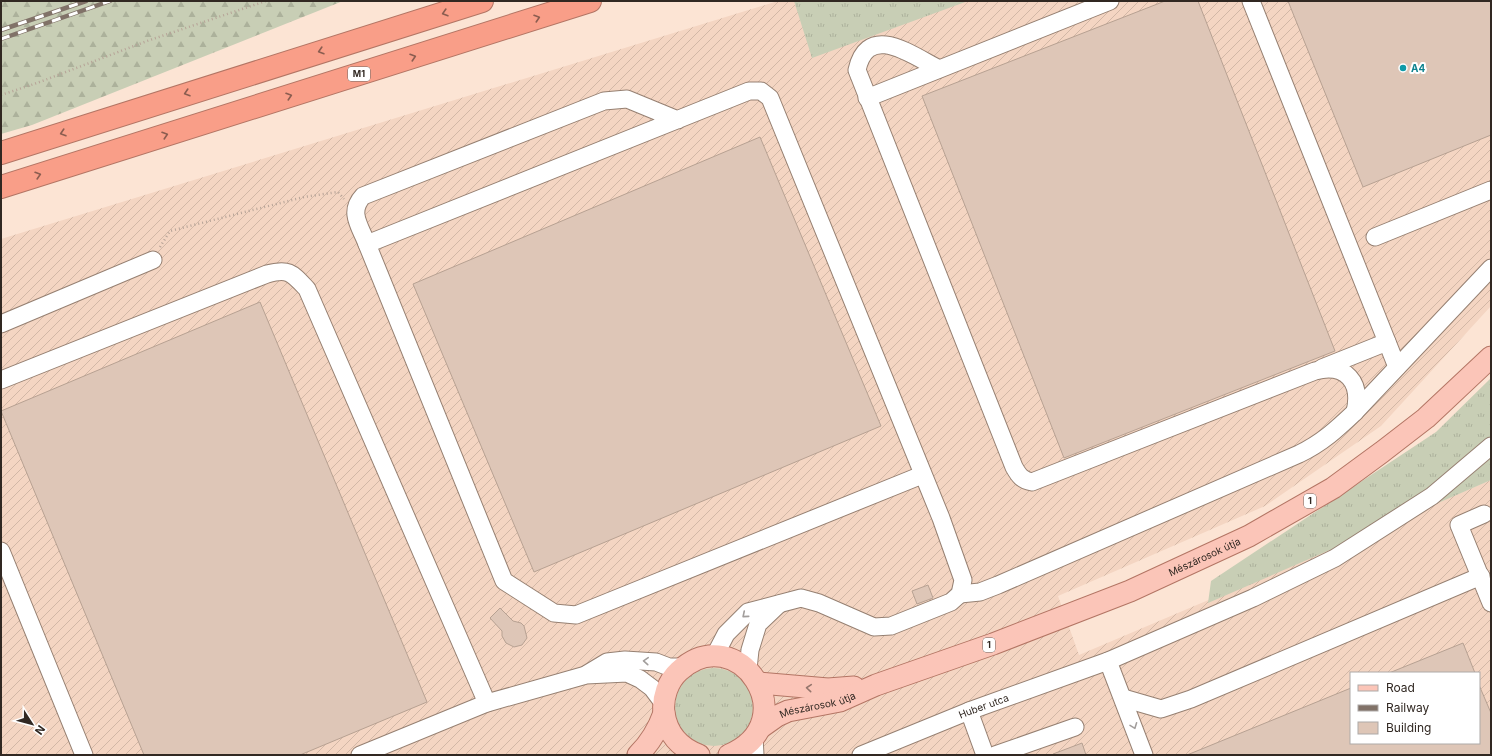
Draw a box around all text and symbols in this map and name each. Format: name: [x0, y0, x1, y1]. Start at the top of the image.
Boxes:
one-way arrow: [442, 8, 449, 17]
one-way arrow: [533, 14, 540, 23]
one-way arrow: [318, 46, 325, 55]
one-way arrow: [409, 53, 416, 62]
place label: A4: [1411, 62, 1425, 74]
marker: A4: [1398, 63, 1408, 73]
road number: M1: [348, 67, 370, 81]
one-way arrow: [184, 88, 191, 97]
one-way arrow: [286, 92, 293, 101]
one-way arrow: [60, 128, 67, 137]
one-way arrow: [162, 131, 169, 140]
one-way arrow: [35, 171, 42, 180]
road number: 1: [1304, 494, 1316, 508]
street label: Mészárosok útja: [1166, 535, 1242, 578]
one-way arrow: [742, 611, 750, 618]
road number: 1: [983, 638, 995, 652]
one-way arrow: [643, 657, 649, 666]
legend: [1350, 672, 1480, 744]
text: Road: [1386, 680, 1415, 695]
one-way arrow: [806, 683, 812, 692]
street label: Mészárosok útja: [777, 689, 857, 720]
street label: Huber utca: [957, 691, 1010, 721]
text: Railway: [1386, 700, 1430, 715]
north arrow: [12, 704, 52, 744]
text: Building: [1386, 720, 1431, 735]
text: N: [32, 722, 48, 737]
one-way arrow: [1129, 723, 1137, 730]

